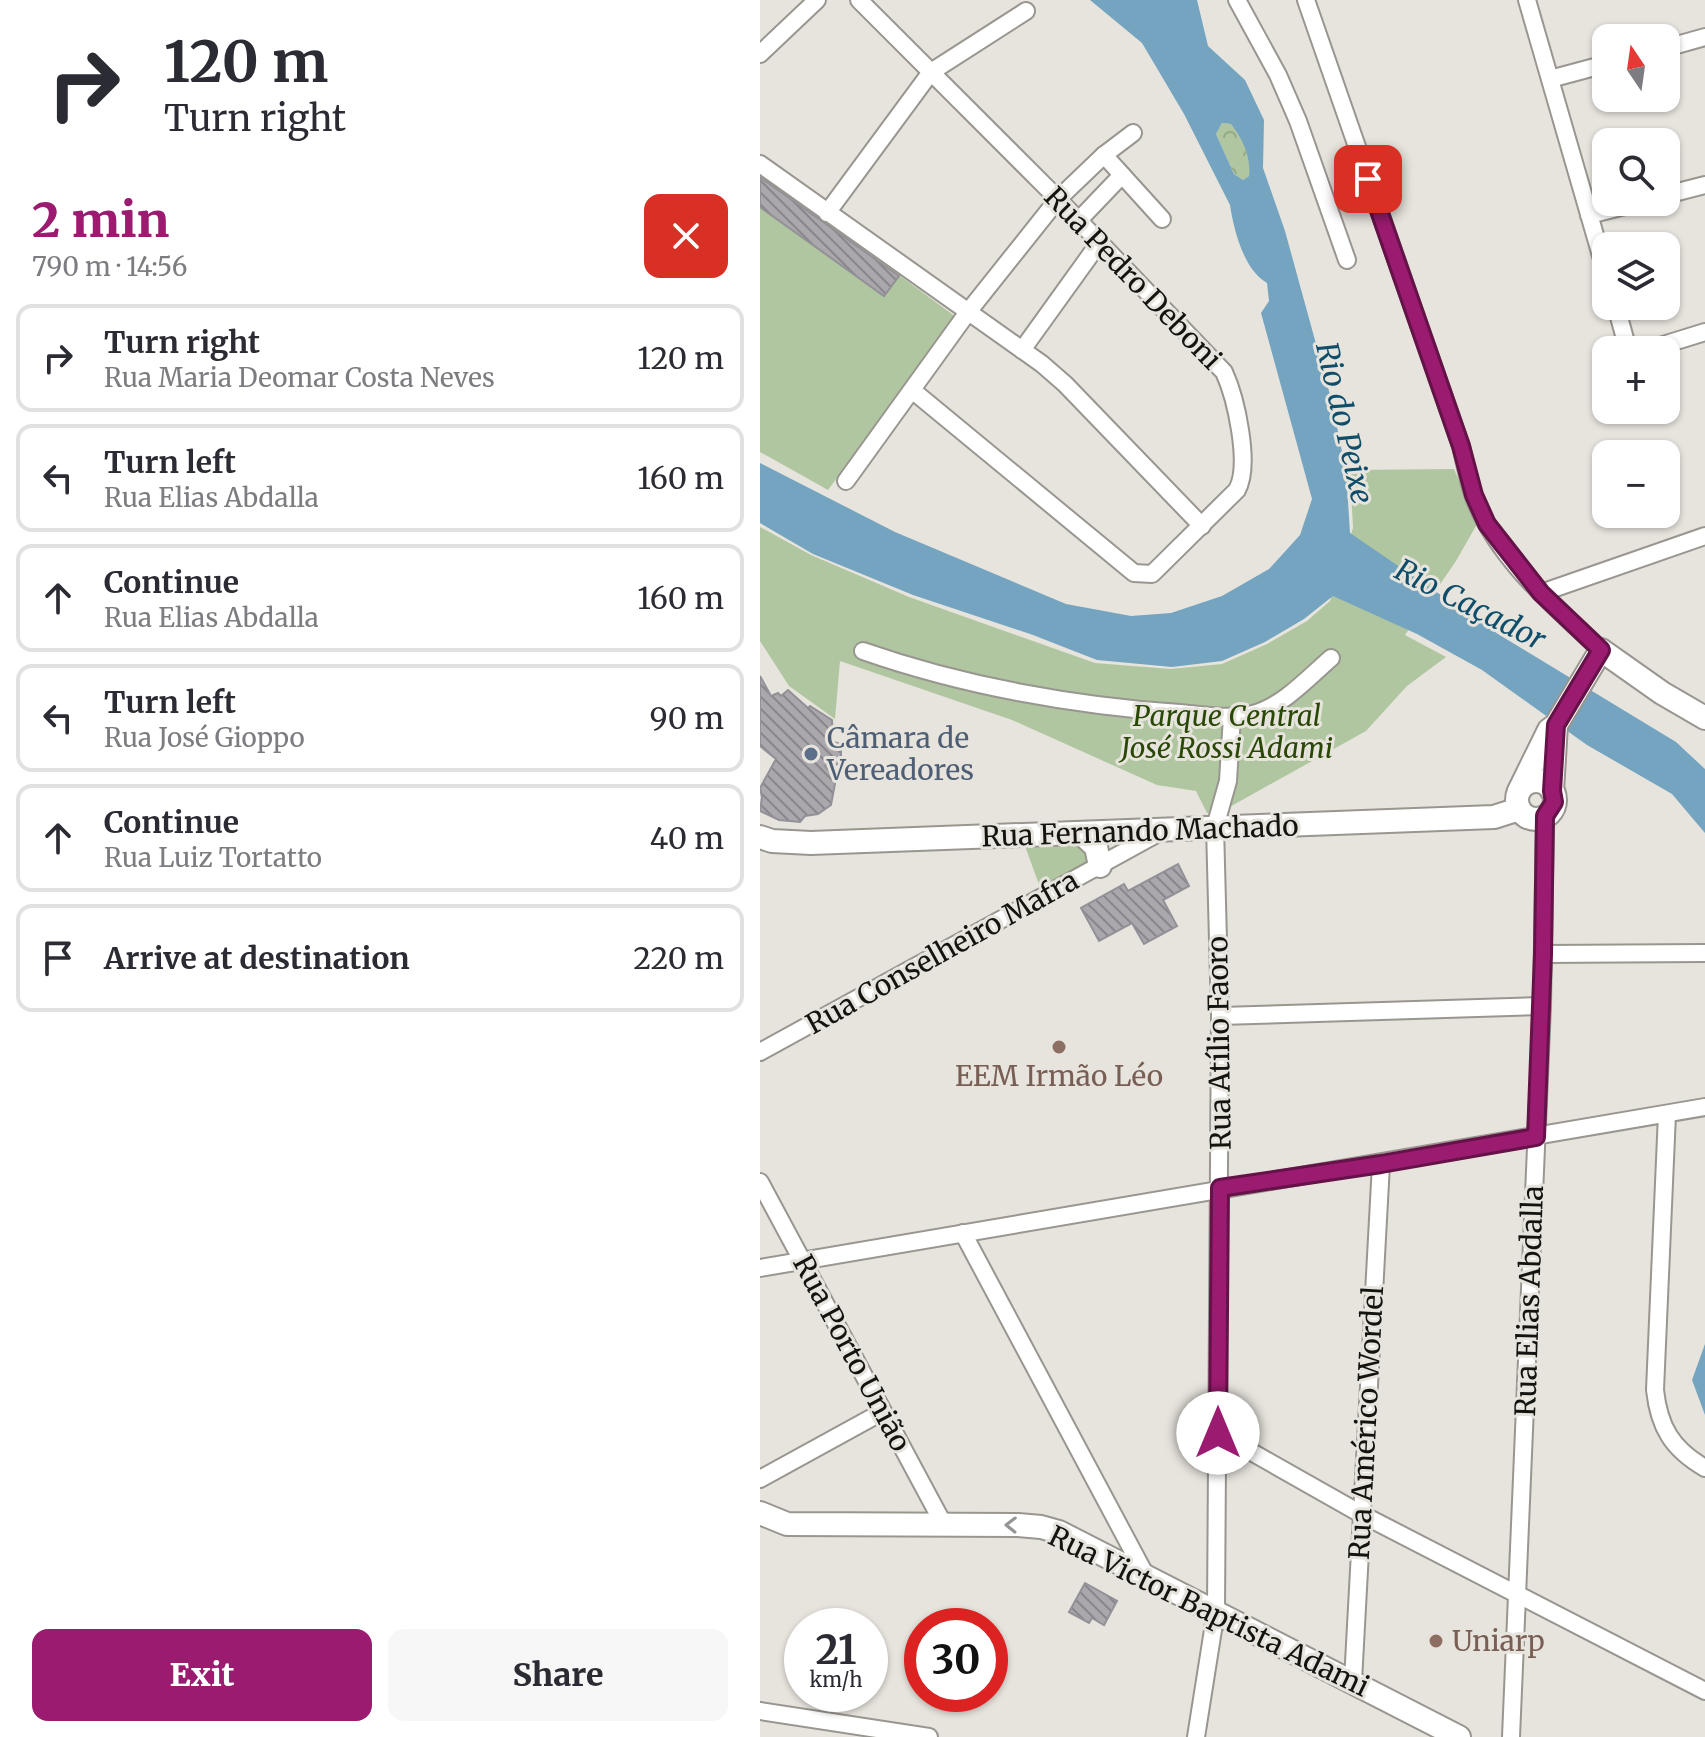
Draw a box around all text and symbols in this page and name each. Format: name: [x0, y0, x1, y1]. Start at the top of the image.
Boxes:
north arrow: [1592, 24, 1680, 112]
map controls: [1592, 24, 1680, 528]
text: 120 m: [164, 27, 328, 97]
icon: right: [32, 32, 136, 136]
text: Turn right: [164, 96, 346, 141]
button: search: [1592, 128, 1680, 216]
pin: [1334, 145, 1402, 213]
icon: arrive: [1346, 157, 1390, 201]
street label: Rua Pedro Deboni: [1037, 179, 1229, 377]
text: 2 min: [32, 190, 169, 250]
button: close: [644, 194, 728, 278]
button: layers: [1592, 232, 1680, 320]
text: 790 m · 14:56: [32, 250, 187, 283]
text: Turn right: [104, 323, 260, 361]
icon: right: [36, 336, 80, 380]
button: +: [1592, 336, 1680, 424]
water label: Rio do Peixe: [1308, 338, 1382, 507]
text: 120 m: [637, 339, 724, 377]
text: Rua Maria Deomar Costa Neves: [104, 361, 495, 394]
button: −: [1592, 440, 1680, 528]
text: Turn left: [104, 443, 236, 481]
icon: left: [36, 456, 80, 500]
text: 160 m: [637, 459, 724, 497]
text: Rua Elias Abdalla: [104, 481, 319, 514]
water label: Rio Caçador: [1389, 550, 1553, 659]
text: Continue: [104, 563, 239, 601]
icon: ahead: [36, 576, 80, 620]
text: 160 m: [637, 579, 724, 617]
text: Rua Elias Abdalla: [104, 601, 319, 634]
text: Turn left: [104, 683, 236, 721]
icon: left: [36, 696, 80, 740]
park label: Parque Central José Rossi Adami: [1118, 698, 1333, 766]
text: 90 m: [650, 699, 724, 737]
place label: Câmara de Vereadores: [826, 720, 974, 788]
text: Rua José Gioppo: [104, 721, 305, 754]
marker: Câmara de Vereadores: [802, 745, 820, 763]
text: Continue: [104, 803, 239, 841]
street label: Rua Fernando Machado: [981, 807, 1299, 855]
icon: ahead: [36, 816, 80, 860]
text: 40 m: [650, 819, 724, 857]
text: Rua Luiz Tortatto: [104, 841, 322, 874]
street label: Rua Conselheiro Mafra: [799, 862, 1085, 1042]
icon: arrive: [36, 936, 80, 980]
street label: Rua Atílio Faoro: [1199, 936, 1239, 1150]
text: Arrive at destination: [104, 939, 410, 977]
text: 220 m: [633, 939, 724, 977]
marker: EEM Irmão Léo: [1050, 1038, 1068, 1056]
place label: EEM Irmão Léo: [955, 1058, 1163, 1094]
street label: Rua Elias Abdalla: [1507, 1185, 1551, 1417]
street label: Rua Porto União: [785, 1249, 919, 1457]
street label: Rua Américo Wordel: [1341, 1285, 1391, 1561]
position arrow: [1176, 1391, 1260, 1475]
one-way arrow: [1005, 1517, 1017, 1534]
street label: Rua Victor Baptista Adami: [1043, 1518, 1375, 1704]
speed limit sign: 30: [904, 1608, 1008, 1712]
place label: Uniarp: [1452, 1623, 1545, 1659]
text: 21: [816, 1625, 856, 1675]
button: Exit: [32, 1629, 372, 1721]
button: Share: [388, 1629, 728, 1721]
marker: Uniarp: [1427, 1632, 1445, 1650]
text: km/h: [810, 1667, 862, 1692]

